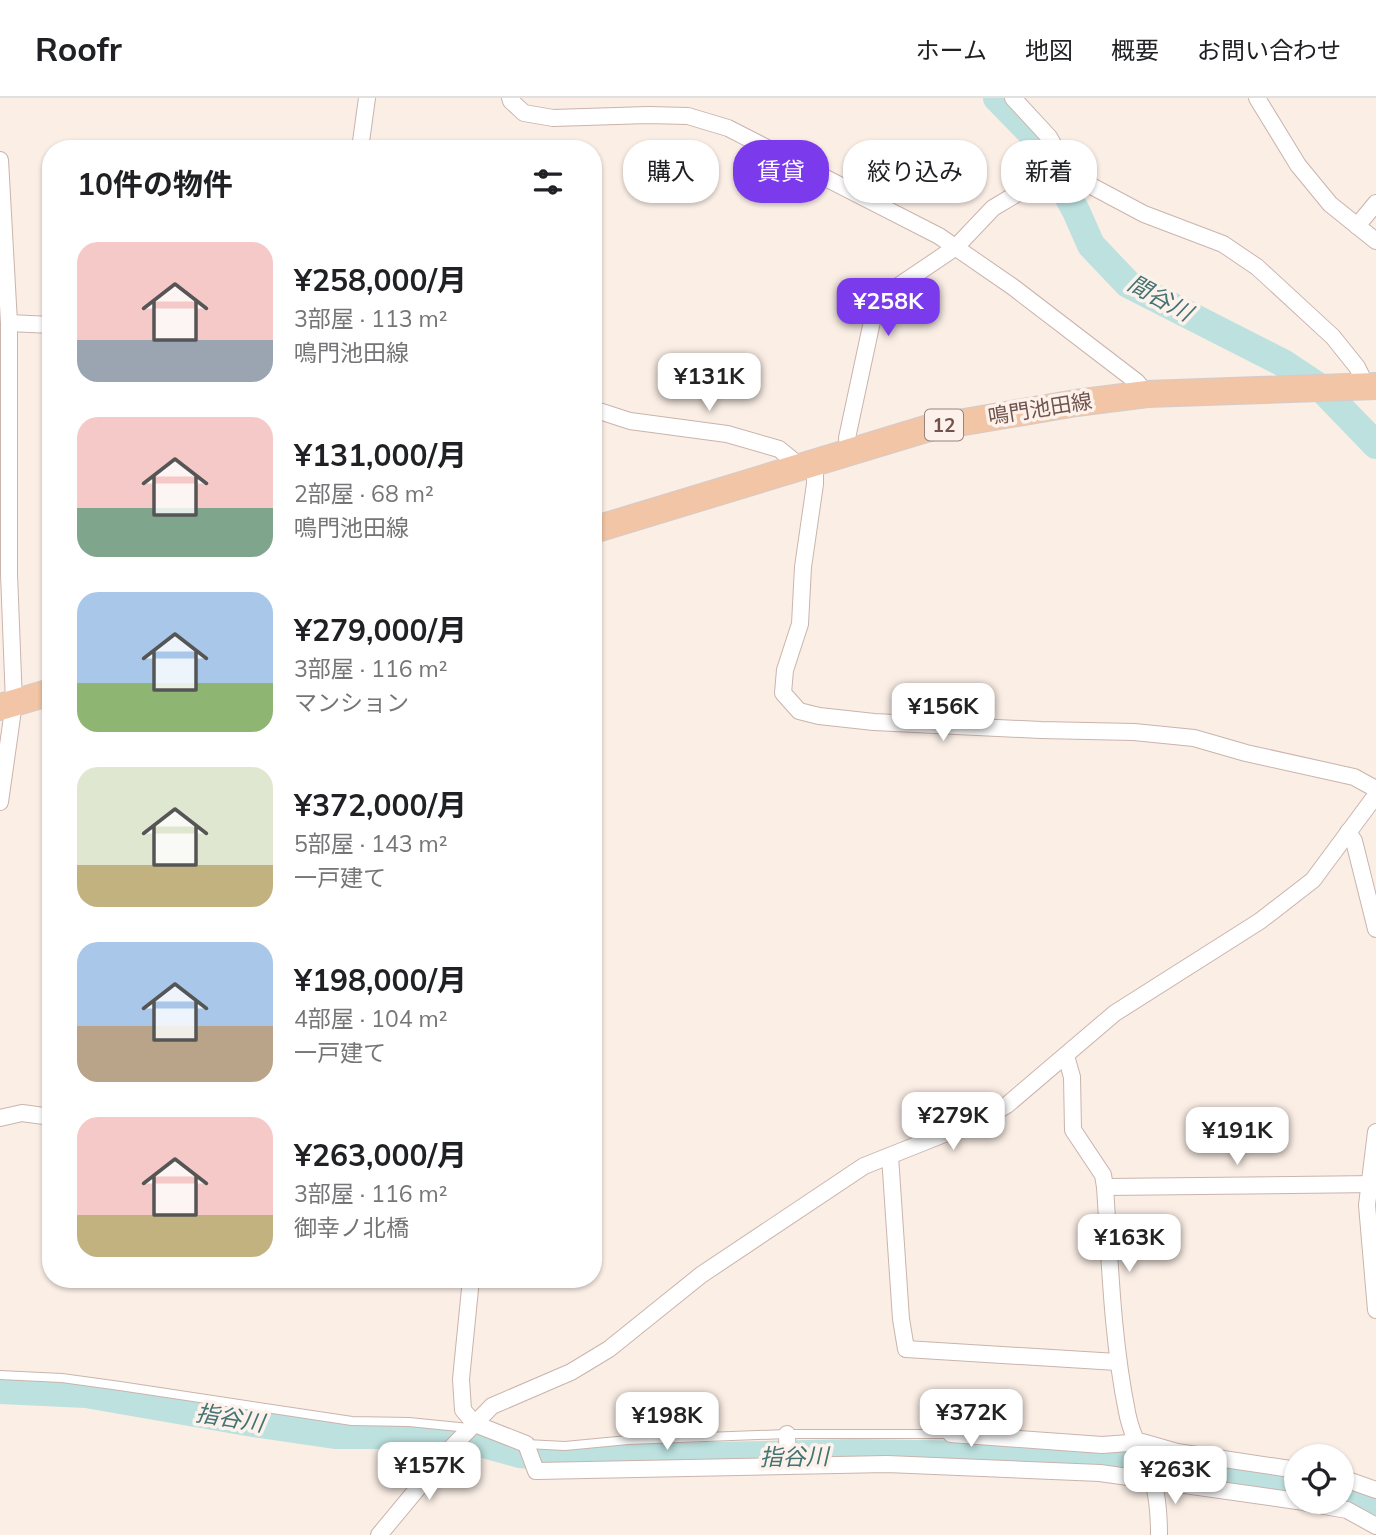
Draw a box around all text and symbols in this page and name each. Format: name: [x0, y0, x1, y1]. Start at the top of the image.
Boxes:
text: Roofr: [35, 28, 122, 69]
text: ホーム: [916, 35, 987, 65]
text: 地図: [1025, 35, 1073, 65]
text: 概要: [1111, 35, 1159, 65]
text: お問い合わせ: [1197, 35, 1341, 65]
chip: 購入: [623, 140, 719, 203]
chip: 賃貸: [733, 140, 829, 203]
chip: 絞り込み: [843, 140, 987, 203]
chip: 新着: [1001, 140, 1097, 203]
icon: filters: [529, 163, 567, 201]
text: 10件の物件: [77, 165, 233, 203]
text: ¥258,000/月: [294, 261, 467, 299]
water label: 間谷川: [1123, 268, 1200, 328]
icon: home: [133, 270, 217, 354]
pin: ¥258K: [839, 278, 937, 338]
text: ¥258K: [853, 286, 923, 315]
text: 3部屋 · 113 m²: [294, 304, 447, 333]
text: 鳴門池田線: [294, 338, 409, 367]
pin: ¥131K: [660, 354, 758, 413]
text: ¥131K: [674, 361, 744, 390]
street label: 鳴門池田線: [986, 387, 1094, 429]
road number: 12: [925, 410, 963, 440]
text: ¥131,000/月: [294, 436, 467, 474]
icon: home: [133, 445, 217, 529]
text: 2部屋 · 68 m²: [294, 479, 434, 508]
text: 鳴門池田線: [294, 513, 409, 542]
text: ¥279,000/月: [294, 611, 467, 649]
icon: home: [133, 620, 217, 704]
text: 3部屋 · 116 m²: [294, 654, 447, 683]
pin: ¥156K: [894, 684, 992, 743]
text: マンション: [294, 688, 409, 717]
text: ¥156K: [908, 691, 978, 720]
text: ¥372,000/月: [294, 786, 467, 824]
icon: home: [133, 795, 217, 879]
text: 5部屋 · 143 m²: [294, 829, 447, 858]
text: 一戸建て: [294, 863, 386, 892]
text: ¥198,000/月: [294, 961, 467, 999]
icon: home: [133, 970, 217, 1054]
text: 4部屋 · 104 m²: [294, 1004, 447, 1033]
text: 一戸建て: [294, 1038, 386, 1067]
pin: ¥279K: [904, 1093, 1002, 1152]
text: ¥279K: [918, 1100, 988, 1129]
pin: ¥191K: [1188, 1108, 1286, 1167]
text: ¥191K: [1202, 1115, 1272, 1144]
text: ¥263,000/月: [294, 1136, 467, 1174]
icon: home: [133, 1145, 217, 1229]
text: 3部屋 · 116 m²: [294, 1179, 447, 1208]
text: 御幸ノ北橋: [294, 1213, 409, 1242]
pin: ¥163K: [1080, 1214, 1178, 1274]
text: ¥163K: [1094, 1222, 1164, 1251]
pin: ¥372K: [922, 1390, 1020, 1449]
pin: ¥198K: [618, 1392, 716, 1452]
text: ¥372K: [936, 1397, 1006, 1426]
water label: 指谷川: [194, 1398, 269, 1438]
text: ¥198K: [632, 1400, 702, 1429]
water label: 指谷川: [759, 1441, 832, 1472]
pin: ¥157K: [380, 1442, 478, 1502]
map controls: [1284, 1444, 1354, 1514]
button: locate: [1284, 1444, 1354, 1514]
pin: ¥263K: [1126, 1446, 1224, 1506]
text: ¥157K: [394, 1450, 464, 1479]
text: ¥263K: [1140, 1454, 1210, 1483]

